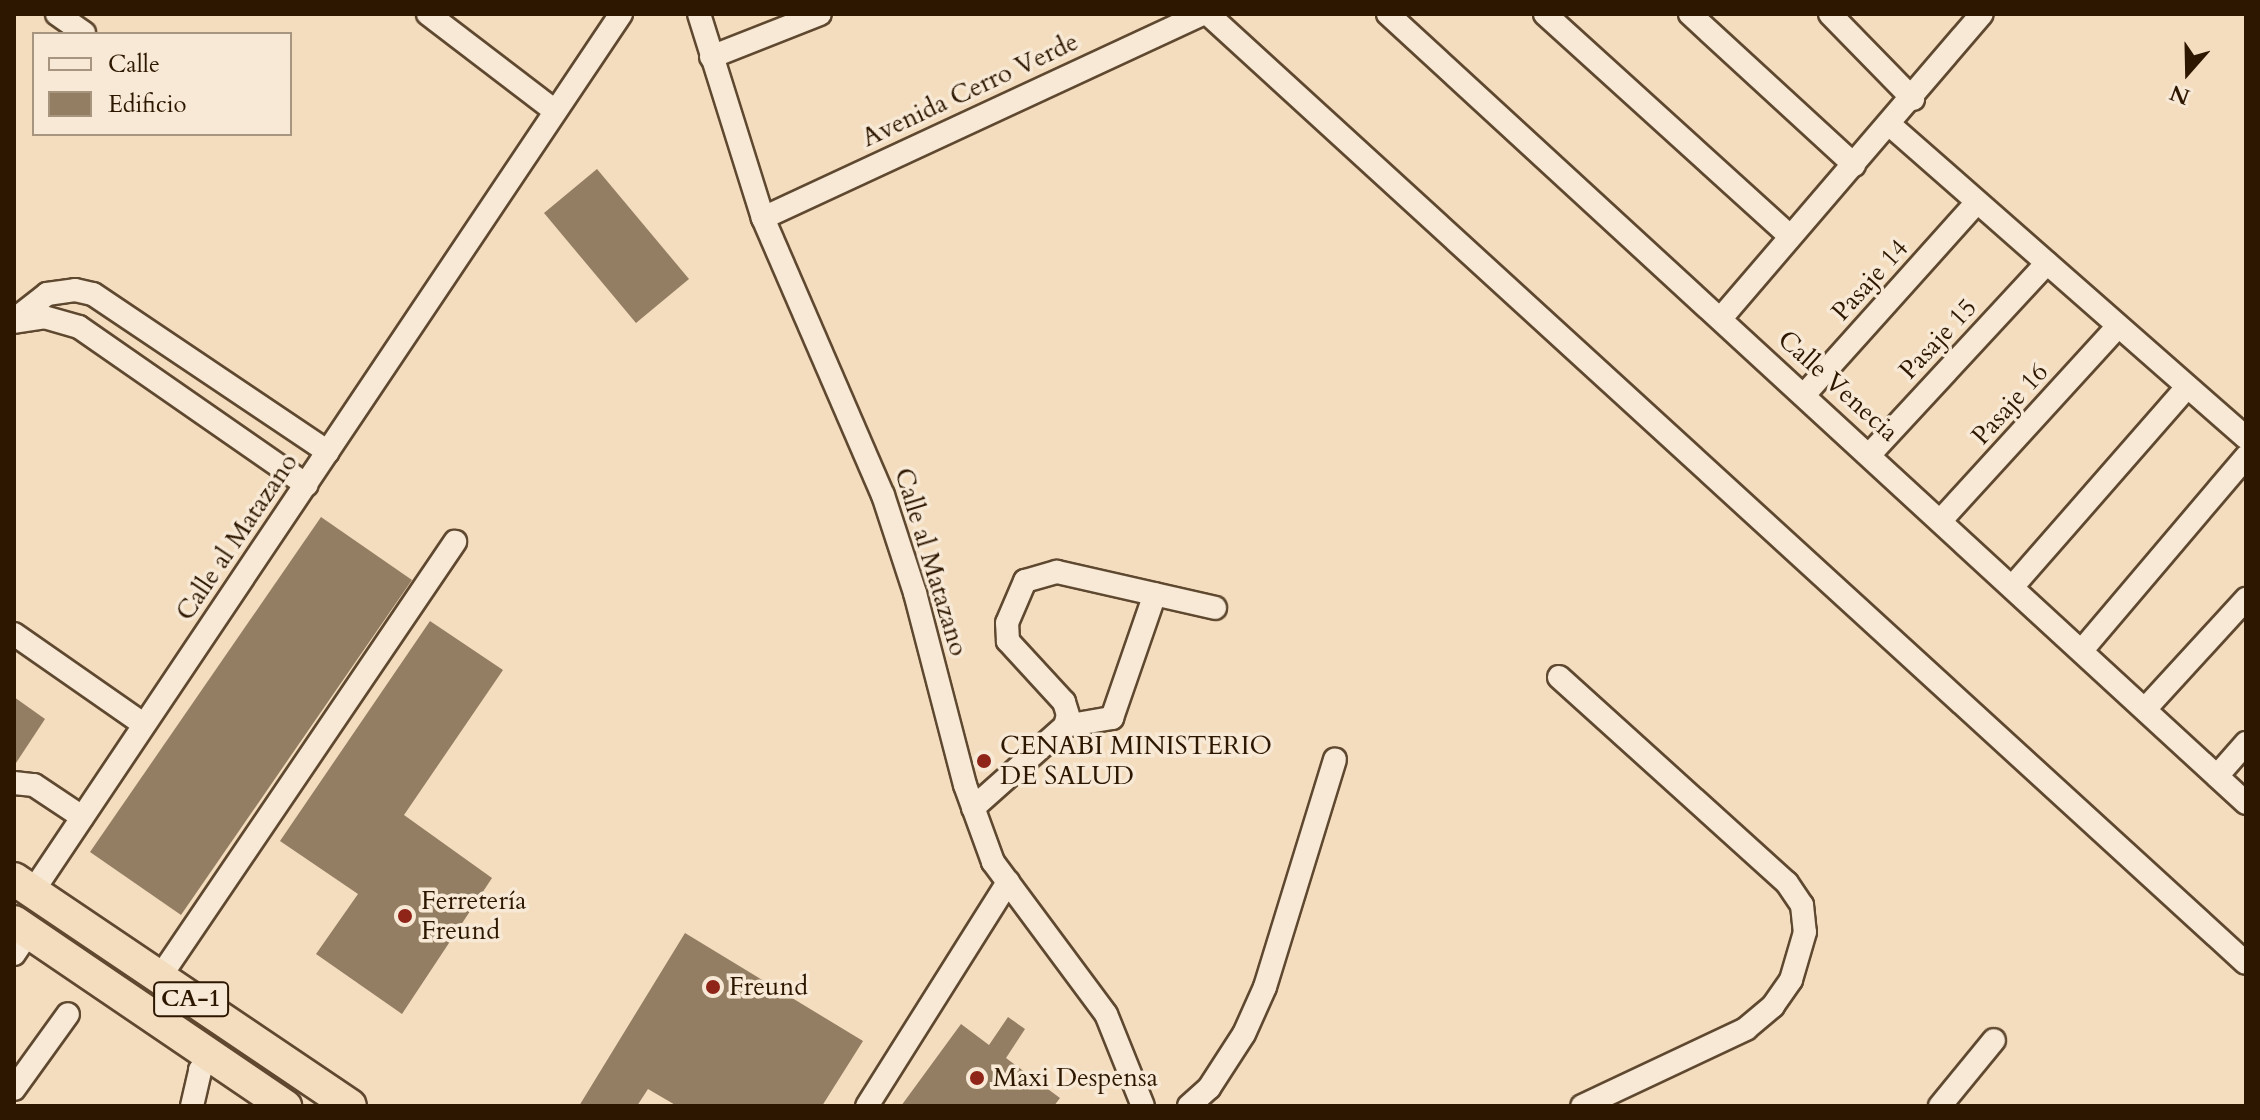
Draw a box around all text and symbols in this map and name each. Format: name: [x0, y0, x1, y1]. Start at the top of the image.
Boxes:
street label: Avenida Cerro Verde: [857, 26, 1083, 154]
legend: [32, 32, 292, 136]
north arrow: [2148, 32, 2228, 112]
text: Calle: [108, 48, 160, 81]
text: N: [2166, 77, 2194, 112]
text: Edificio: [108, 88, 187, 121]
street label: Pasaje 14: [1825, 233, 1915, 327]
street label: Pasaje 15: [1893, 292, 1983, 386]
street label: Calle Venecia: [1771, 324, 1905, 448]
street label: Pasaje 16: [1965, 357, 2055, 451]
street label: Calle al Matazano: [170, 448, 304, 626]
street label: Calle al Matazano: [888, 464, 974, 660]
place label: CENABI MINISTERIO DE SALUD: [1000, 730, 1272, 792]
marker: CENABI MINISTERIO DE SALUD: [975, 752, 993, 770]
place label: Ferretería Freund: [421, 885, 526, 946]
marker: Ferretería Freund: [396, 907, 414, 925]
place label: Freund: [729, 971, 808, 1003]
marker: Freund: [704, 978, 722, 996]
road number: CA-1: [153, 979, 229, 1019]
place label: Maxi Despensa: [993, 1062, 1158, 1094]
marker: Maxi Despensa: [968, 1069, 986, 1087]

